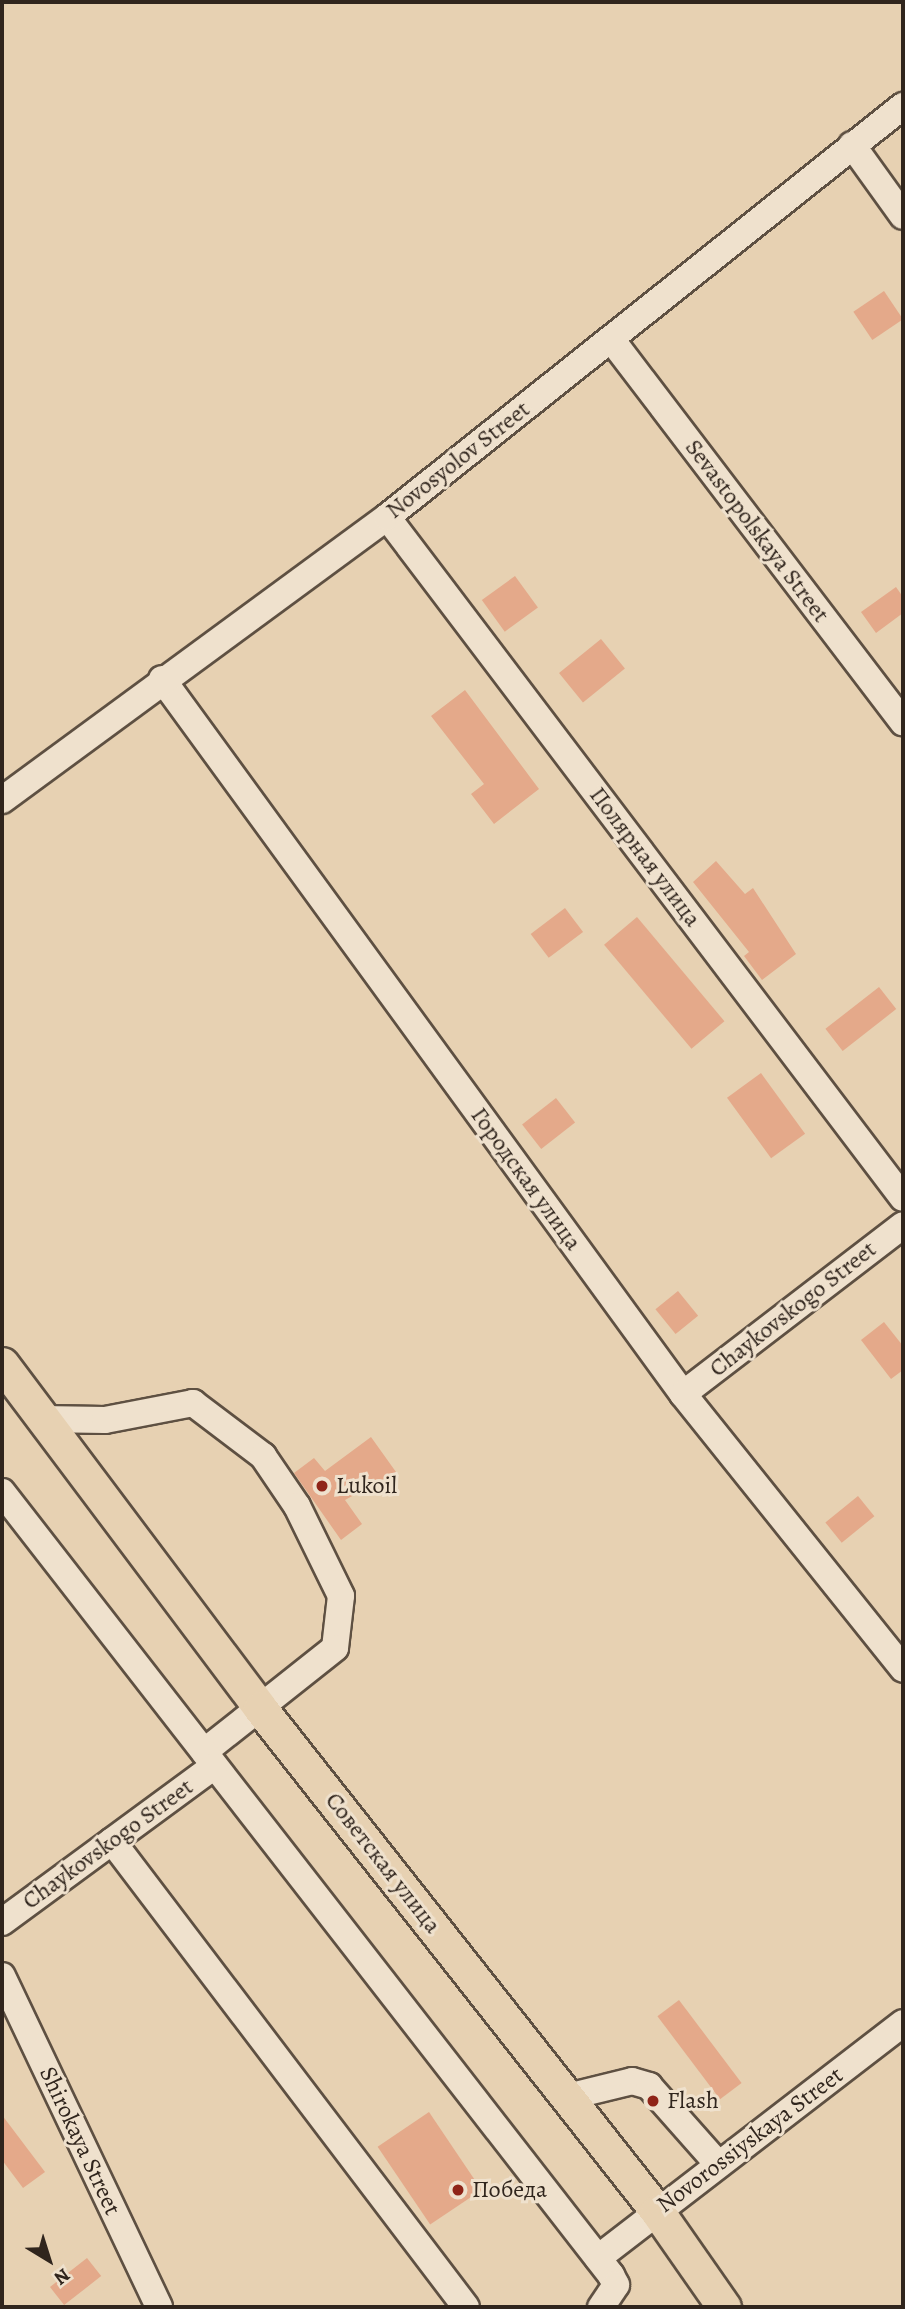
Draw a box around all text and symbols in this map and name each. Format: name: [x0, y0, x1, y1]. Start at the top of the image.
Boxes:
street label: Novosyolov Street: [380, 395, 536, 525]
street label: Sevastopolskaya Street: [679, 434, 835, 628]
street label: Полярная улица: [583, 781, 707, 933]
street label: Городская улица: [464, 1102, 588, 1256]
street label: Chaykovskogo Street: [704, 1235, 882, 1383]
place label: Lukoil: [336, 1472, 397, 1500]
marker: Lukoil: [314, 1478, 330, 1494]
street label: Chaykovskogo Street: [17, 1772, 199, 1916]
street label: Советская улица: [319, 1787, 447, 1939]
street label: Novorossiyskaya Street: [651, 2061, 849, 2219]
street label: Shirokaya Street: [33, 2062, 127, 2220]
place label: Flash: [667, 2087, 719, 2115]
marker: Flash: [645, 2093, 661, 2109]
place label: Победа: [472, 2176, 547, 2204]
marker: Победа: [450, 2182, 466, 2198]
north arrow: [14, 2225, 84, 2295]
text: N: [48, 2262, 75, 2291]

